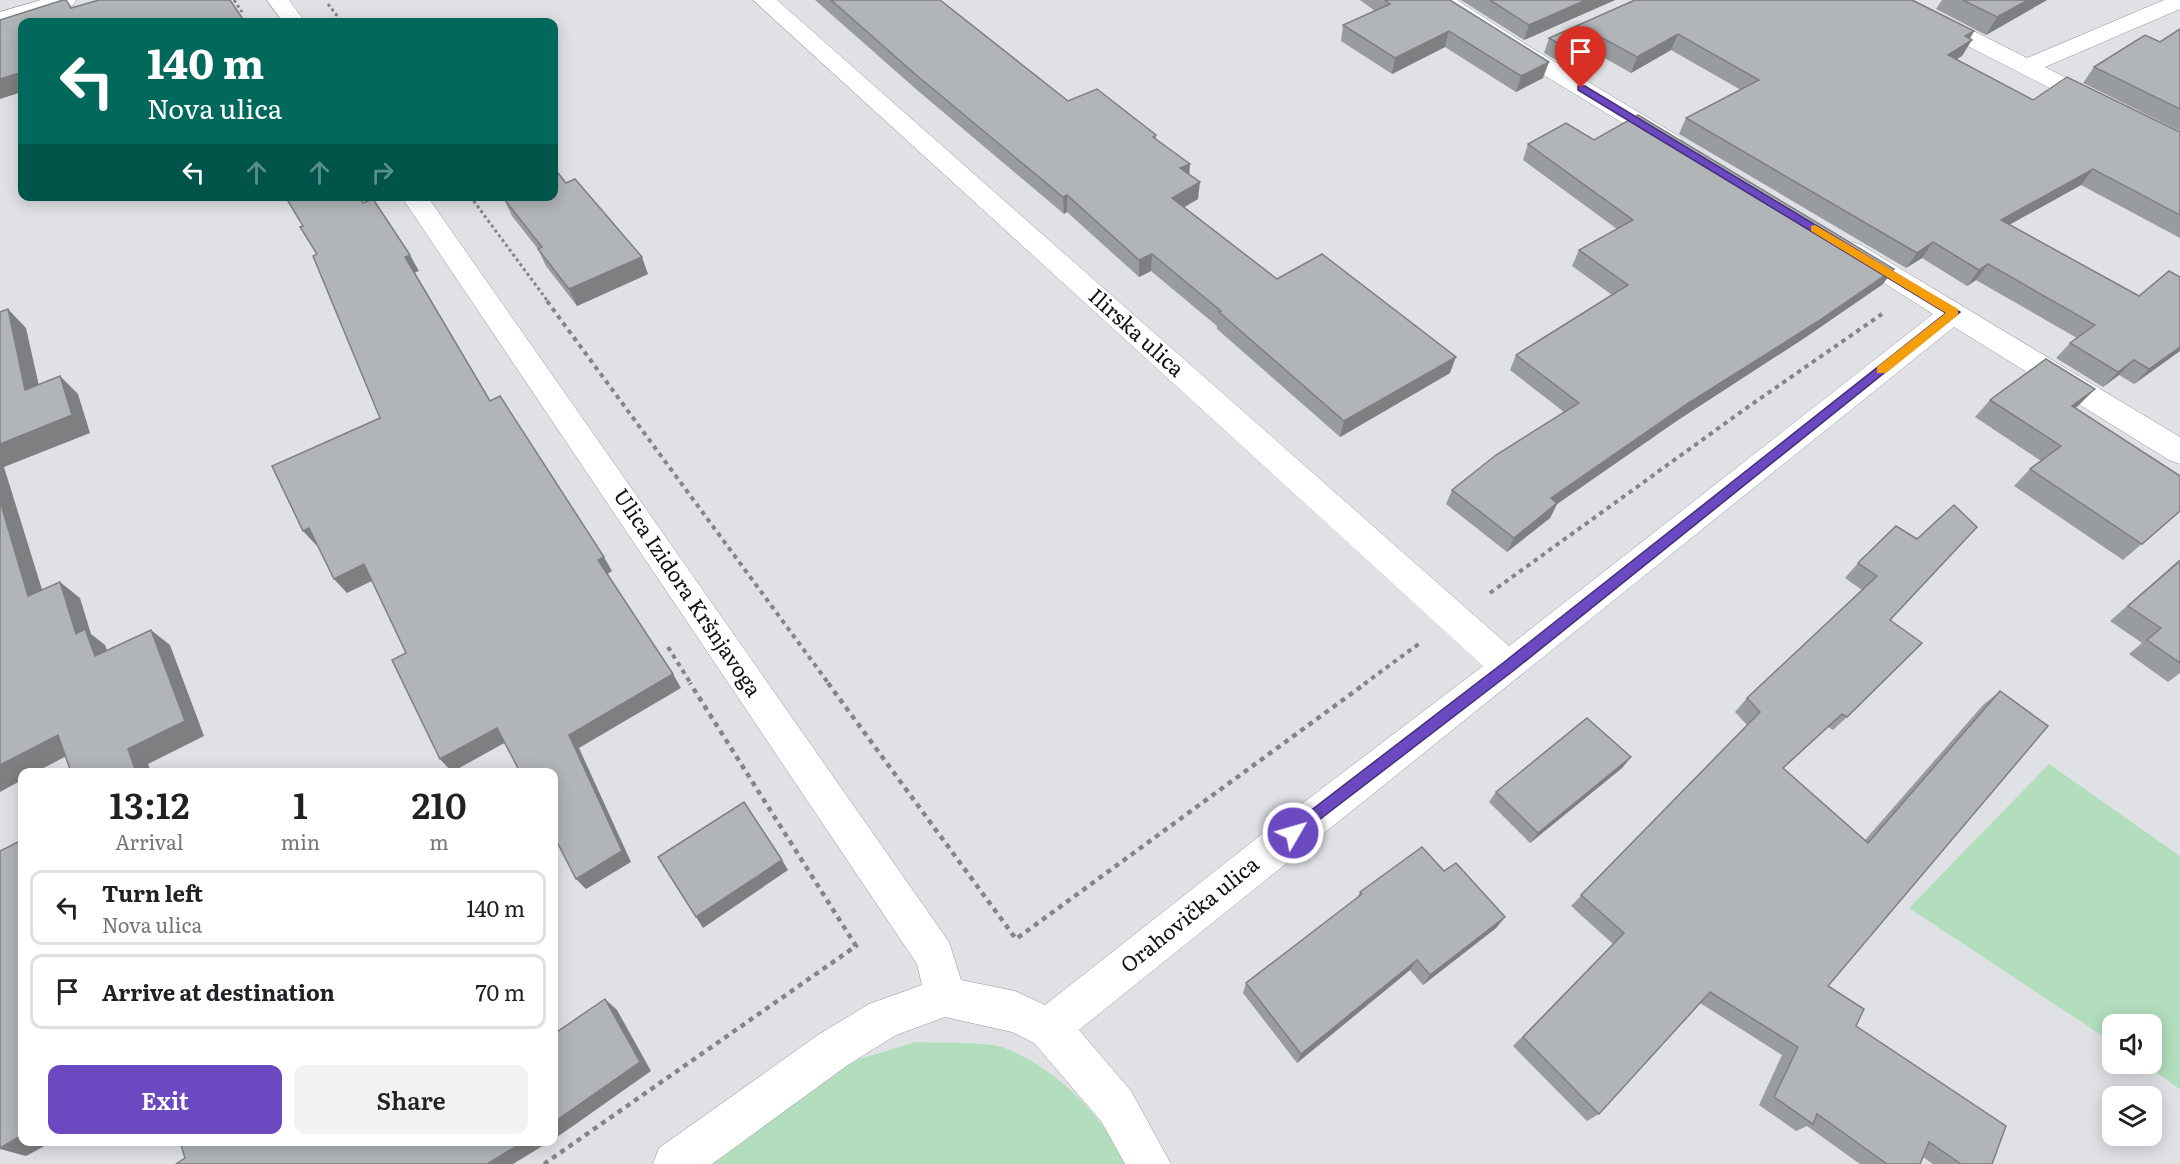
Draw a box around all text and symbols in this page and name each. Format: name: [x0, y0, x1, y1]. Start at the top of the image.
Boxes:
pin: [1555, 26, 1606, 88]
text: 140 m: [147, 30, 264, 92]
icon: arrive: [1564, 35, 1597, 68]
icon: left: [48, 42, 126, 120]
text: Nova ulica: [147, 87, 282, 127]
icon: left: [177, 156, 210, 189]
icon: ahead: [240, 156, 273, 189]
icon: ahead: [303, 156, 336, 189]
icon: right: [366, 156, 399, 189]
street label: Ilirska ulica: [1083, 280, 1193, 383]
street label: Ulica Izidora Kršnjavoga: [608, 481, 771, 703]
text: 13:12: [109, 777, 190, 830]
text: 1: [293, 777, 308, 830]
text: 210: [411, 777, 467, 830]
position arrow: [1261, 801, 1325, 865]
text: Arrival: [115, 826, 184, 856]
text: min: [281, 826, 320, 856]
text: m: [429, 826, 449, 856]
street label: Orahovička ulica: [1113, 847, 1265, 979]
text: Turn left: [102, 876, 203, 909]
icon: left: [51, 891, 84, 924]
text: 140 m: [466, 891, 525, 924]
text: Nova ulica: [102, 909, 202, 939]
icon: arrive: [51, 975, 84, 1008]
text: Arrive at destination: [102, 975, 335, 1008]
text: 70 m: [475, 975, 525, 1008]
map controls: [2102, 1014, 2162, 1146]
button: sound: [2102, 1014, 2162, 1074]
button: Exit: [48, 1065, 282, 1134]
button: Share: [294, 1065, 528, 1134]
button: layers: [2102, 1086, 2162, 1146]

